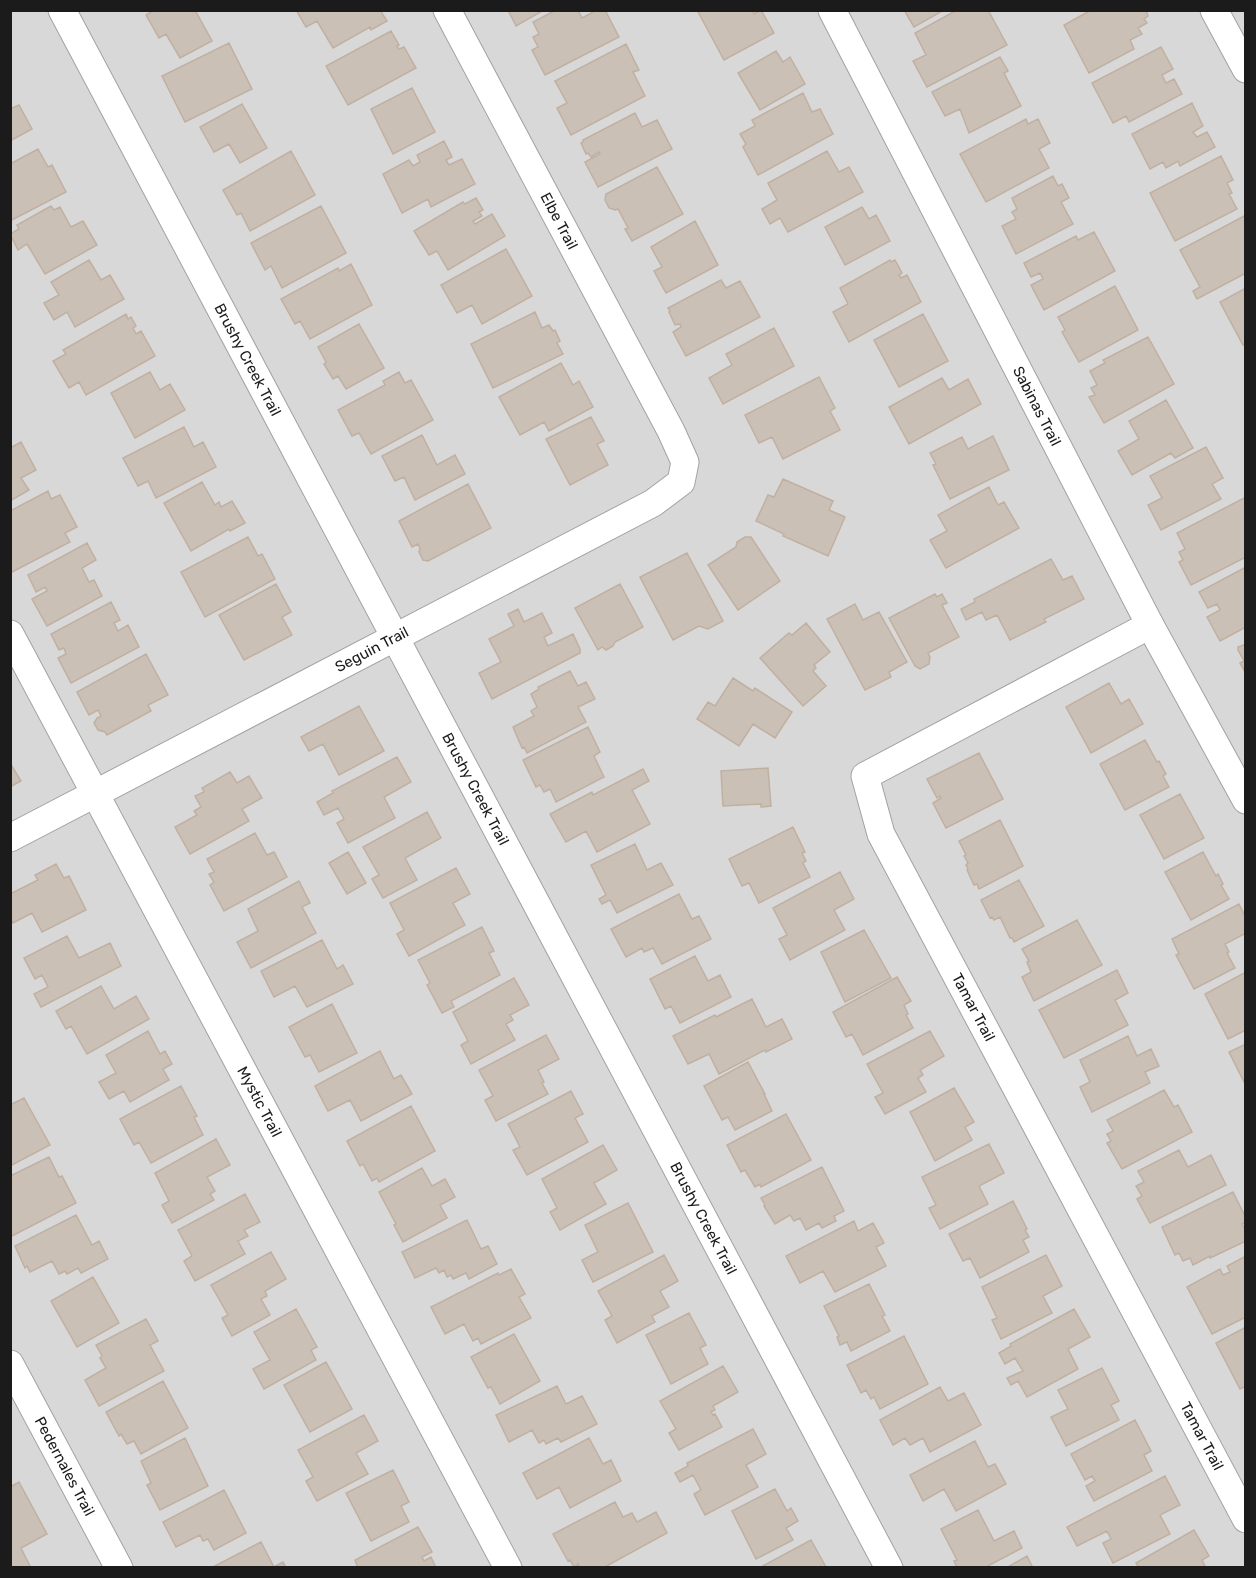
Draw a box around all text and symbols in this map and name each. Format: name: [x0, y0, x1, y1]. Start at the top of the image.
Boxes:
street label: Elbe Trail: [537, 189, 581, 253]
street label: Brushy Creek Trail: [210, 300, 285, 419]
street label: Sabinas Trail: [1009, 363, 1065, 449]
street label: Seguin Trail: [332, 623, 412, 676]
street label: Brushy Creek Trail: [438, 730, 513, 848]
street label: Tamar Trail: [948, 970, 999, 1044]
street label: Mystic Trail: [233, 1063, 285, 1140]
street label: Brushy Creek Trail: [666, 1159, 741, 1278]
street label: Tamar Trail: [1176, 1399, 1227, 1473]
street label: Pedernales Trail: [31, 1414, 99, 1519]

